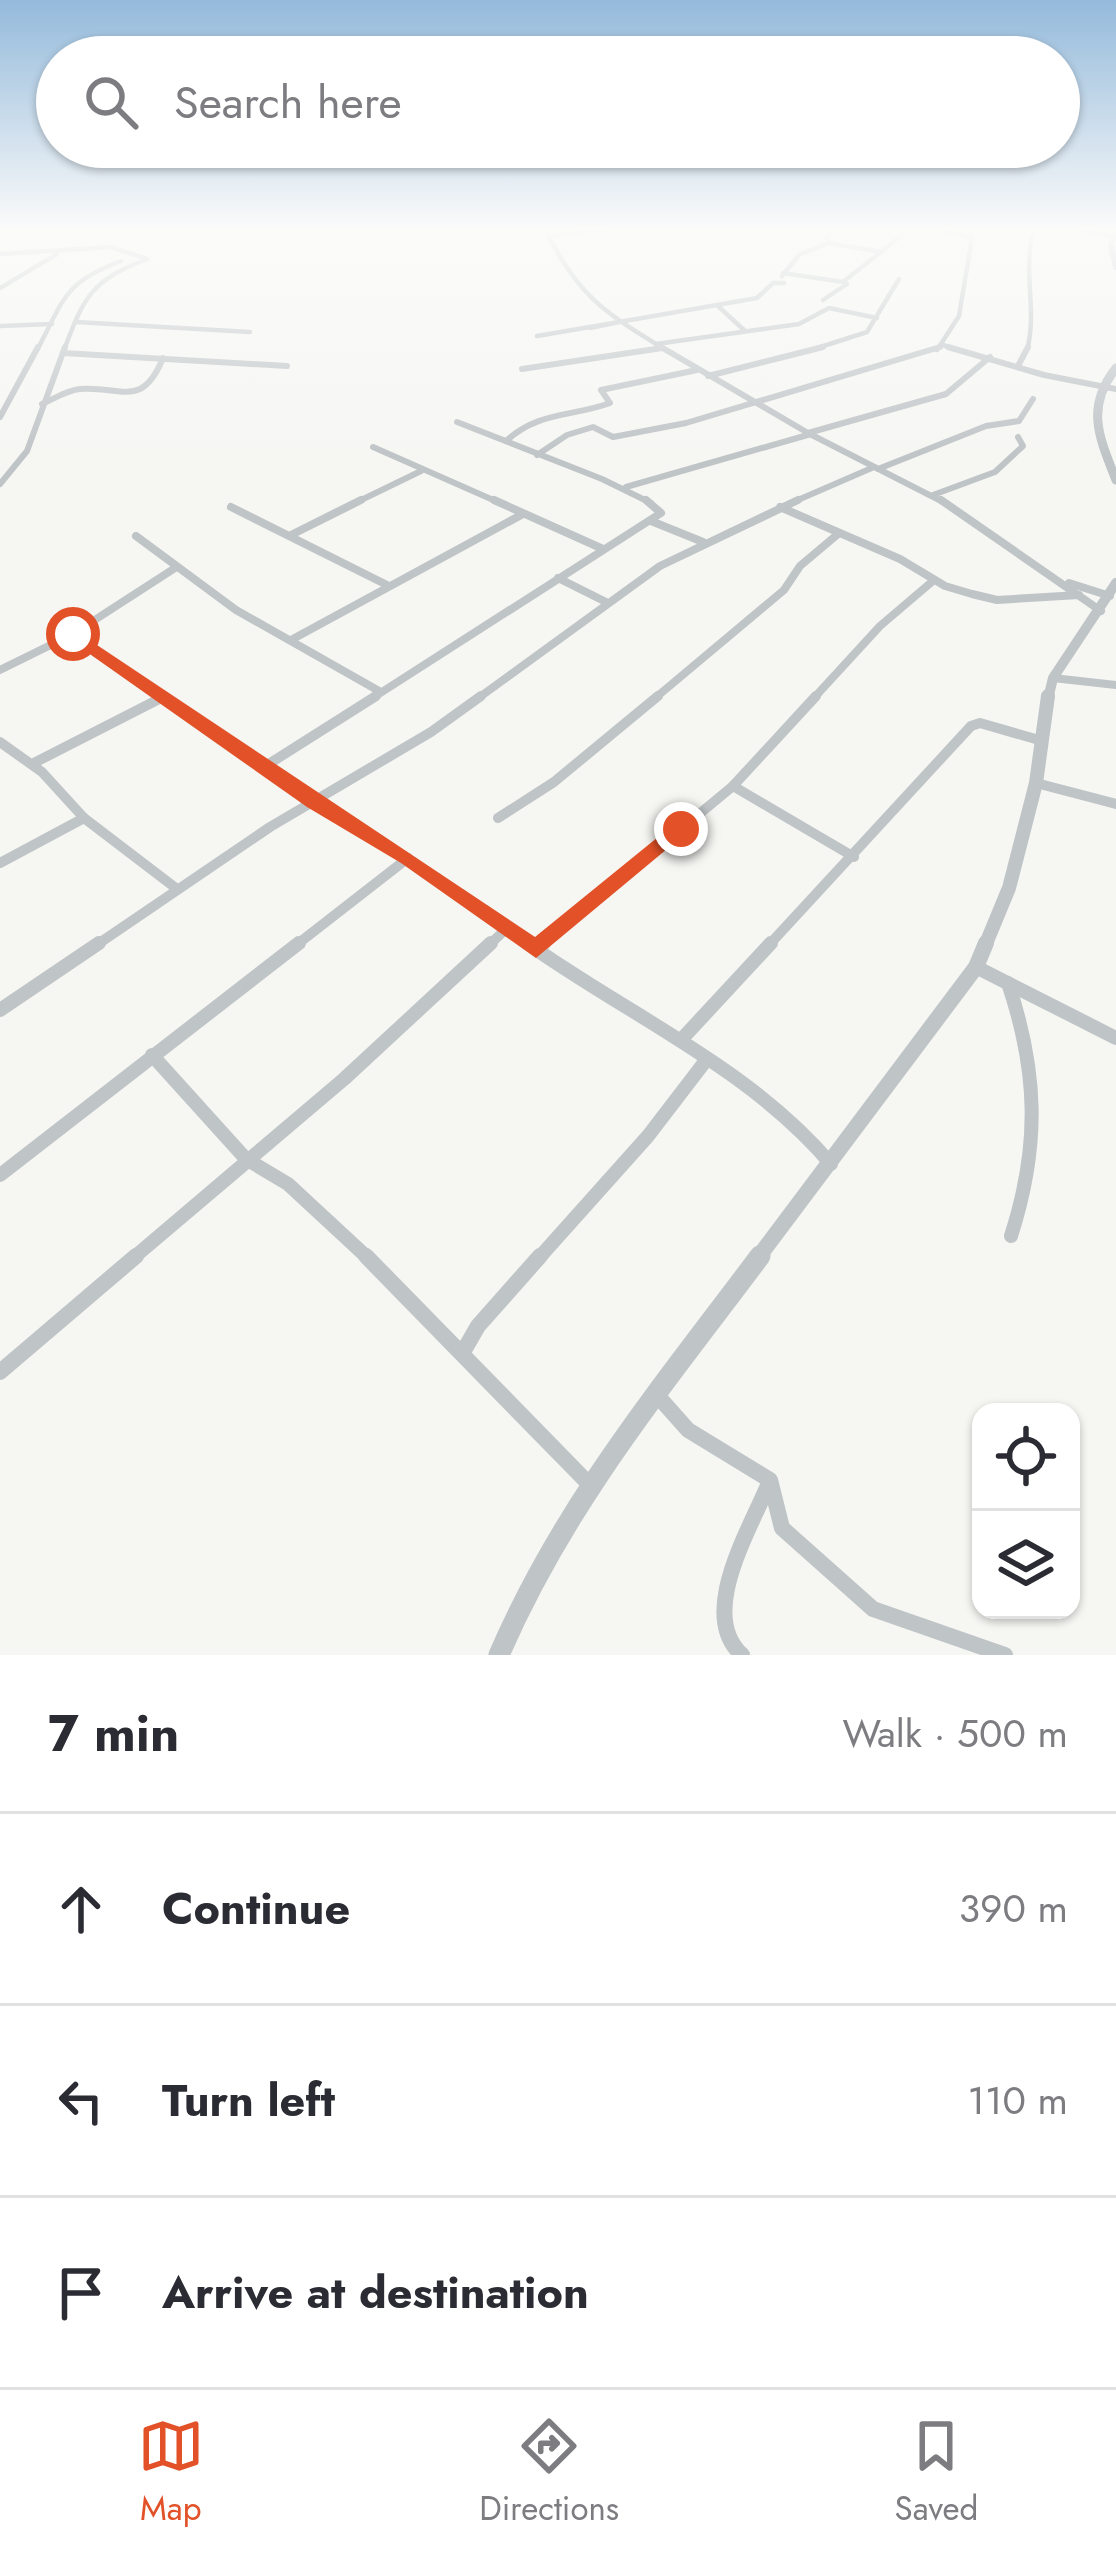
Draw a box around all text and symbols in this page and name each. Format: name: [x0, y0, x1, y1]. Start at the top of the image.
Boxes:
search box: [36, 36, 1080, 168]
icon: search: [78, 69, 144, 135]
text: Search here: [174, 70, 402, 135]
route start: [46, 607, 100, 661]
route end: [654, 802, 708, 856]
map controls: [972, 1403, 1080, 1619]
button: locate: [972, 1403, 1080, 1511]
button: layers: [972, 1511, 1080, 1619]
text: 7 min: [48, 1696, 179, 1770]
text: Walk · 500 m: [842, 1705, 1068, 1762]
icon: ahead: [48, 1876, 114, 1942]
text: Continue: [162, 1876, 350, 1941]
text: 390 m: [959, 1880, 1068, 1937]
icon: left: [48, 2068, 114, 2134]
text: Turn left: [162, 2068, 335, 2133]
text: 110 m: [967, 2072, 1068, 2129]
icon: arrive: [48, 2260, 114, 2326]
text: Arrive at destination: [162, 2260, 589, 2325]
tab: Map: [138, 2413, 204, 2532]
tab: Directions: [479, 2413, 619, 2532]
tab: Saved: [895, 2413, 978, 2532]

